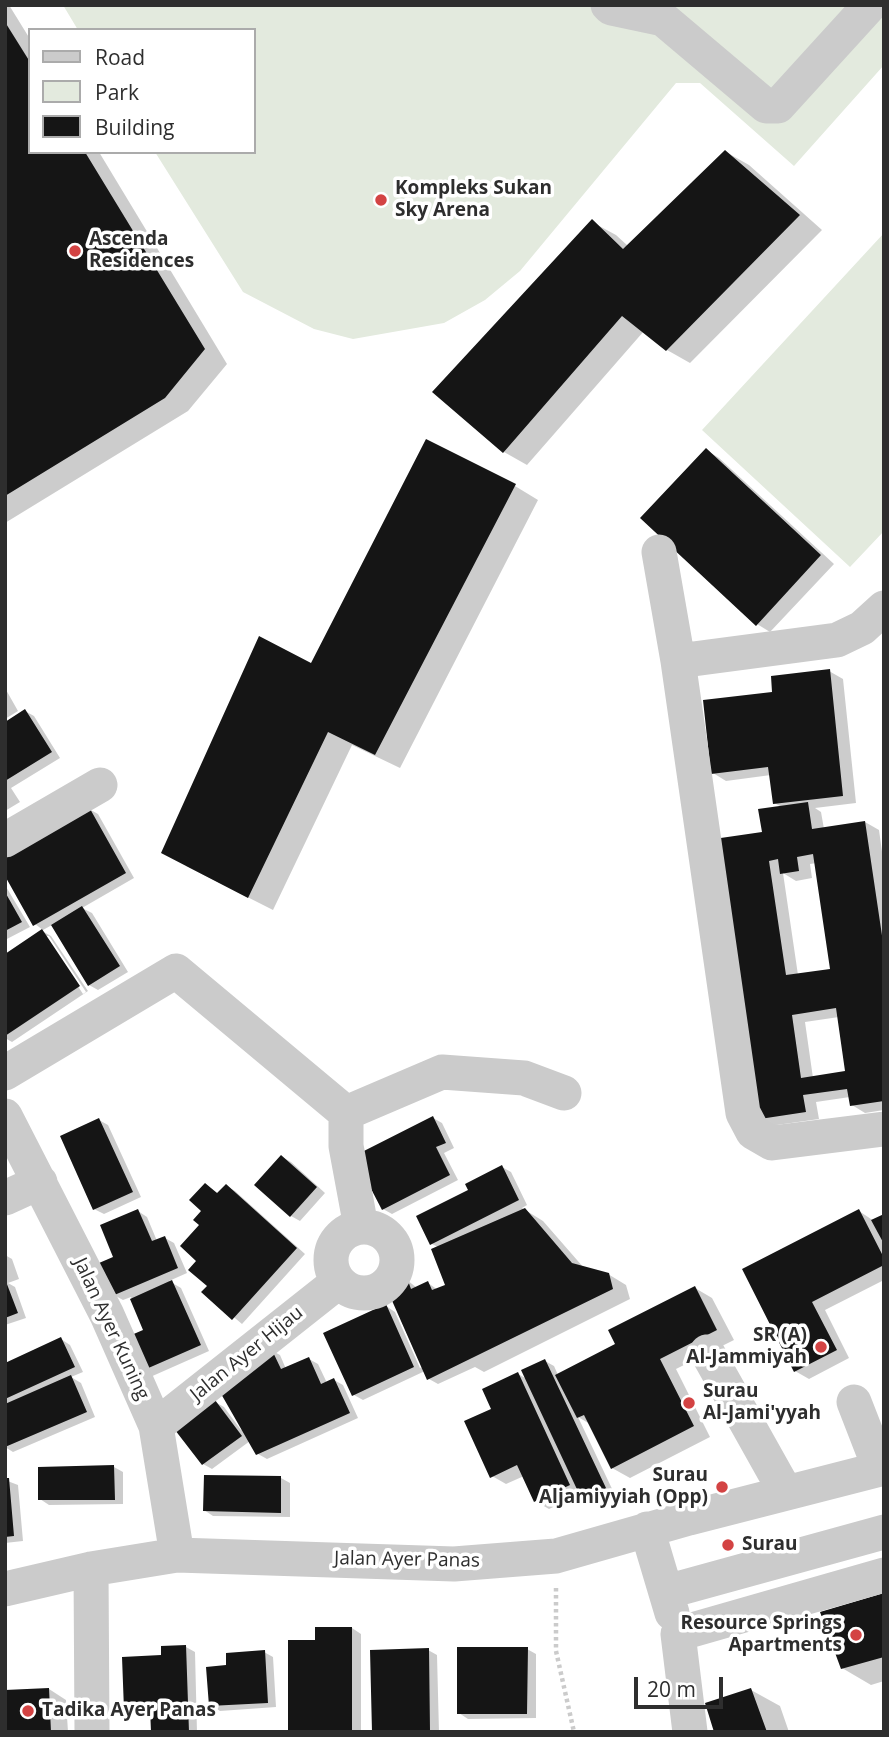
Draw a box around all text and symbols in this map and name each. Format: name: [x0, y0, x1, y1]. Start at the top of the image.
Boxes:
legend: [28, 28, 256, 154]
text: Road: [95, 43, 145, 71]
text: Park: [95, 78, 139, 106]
text: Building: [95, 113, 174, 141]
place label: Kompleks Sukan Sky Arena: [395, 178, 552, 222]
marker: Kompleks Sukan Sky Arena: [373, 192, 389, 208]
place label: Ascenda Residences: [89, 229, 194, 273]
marker: Ascenda Residences: [67, 243, 83, 259]
street label: Jalan Ayer Kuning: [68, 1254, 154, 1404]
street label: Jalan Ayer Hijau: [186, 1302, 308, 1406]
place label: SR (A) Al-Jammiyah: [686, 1325, 807, 1369]
marker: SR (A) Al-Jammiyah: [813, 1339, 829, 1355]
place label: Surau Al-Jami'yyah: [703, 1381, 821, 1425]
marker: Surau Al-Jami'yyah: [681, 1395, 697, 1411]
place label: Surau Aljamiyyiah (Opp): [539, 1465, 708, 1509]
marker: Surau Aljamiyyiah (Opp): [714, 1479, 730, 1495]
place label: Surau: [742, 1534, 798, 1556]
marker: Surau: [720, 1537, 736, 1553]
street label: Jalan Ayer Panas: [334, 1547, 480, 1573]
place label: Resource Springs Apartments: [680, 1613, 842, 1657]
marker: Resource Springs Apartments: [848, 1627, 864, 1643]
scale bar: [637, 1664, 726, 1708]
text: 20 m: [647, 1675, 696, 1703]
place label: Tadika Ayer Panas: [42, 1700, 216, 1722]
marker: Tadika Ayer Panas: [20, 1703, 36, 1719]

